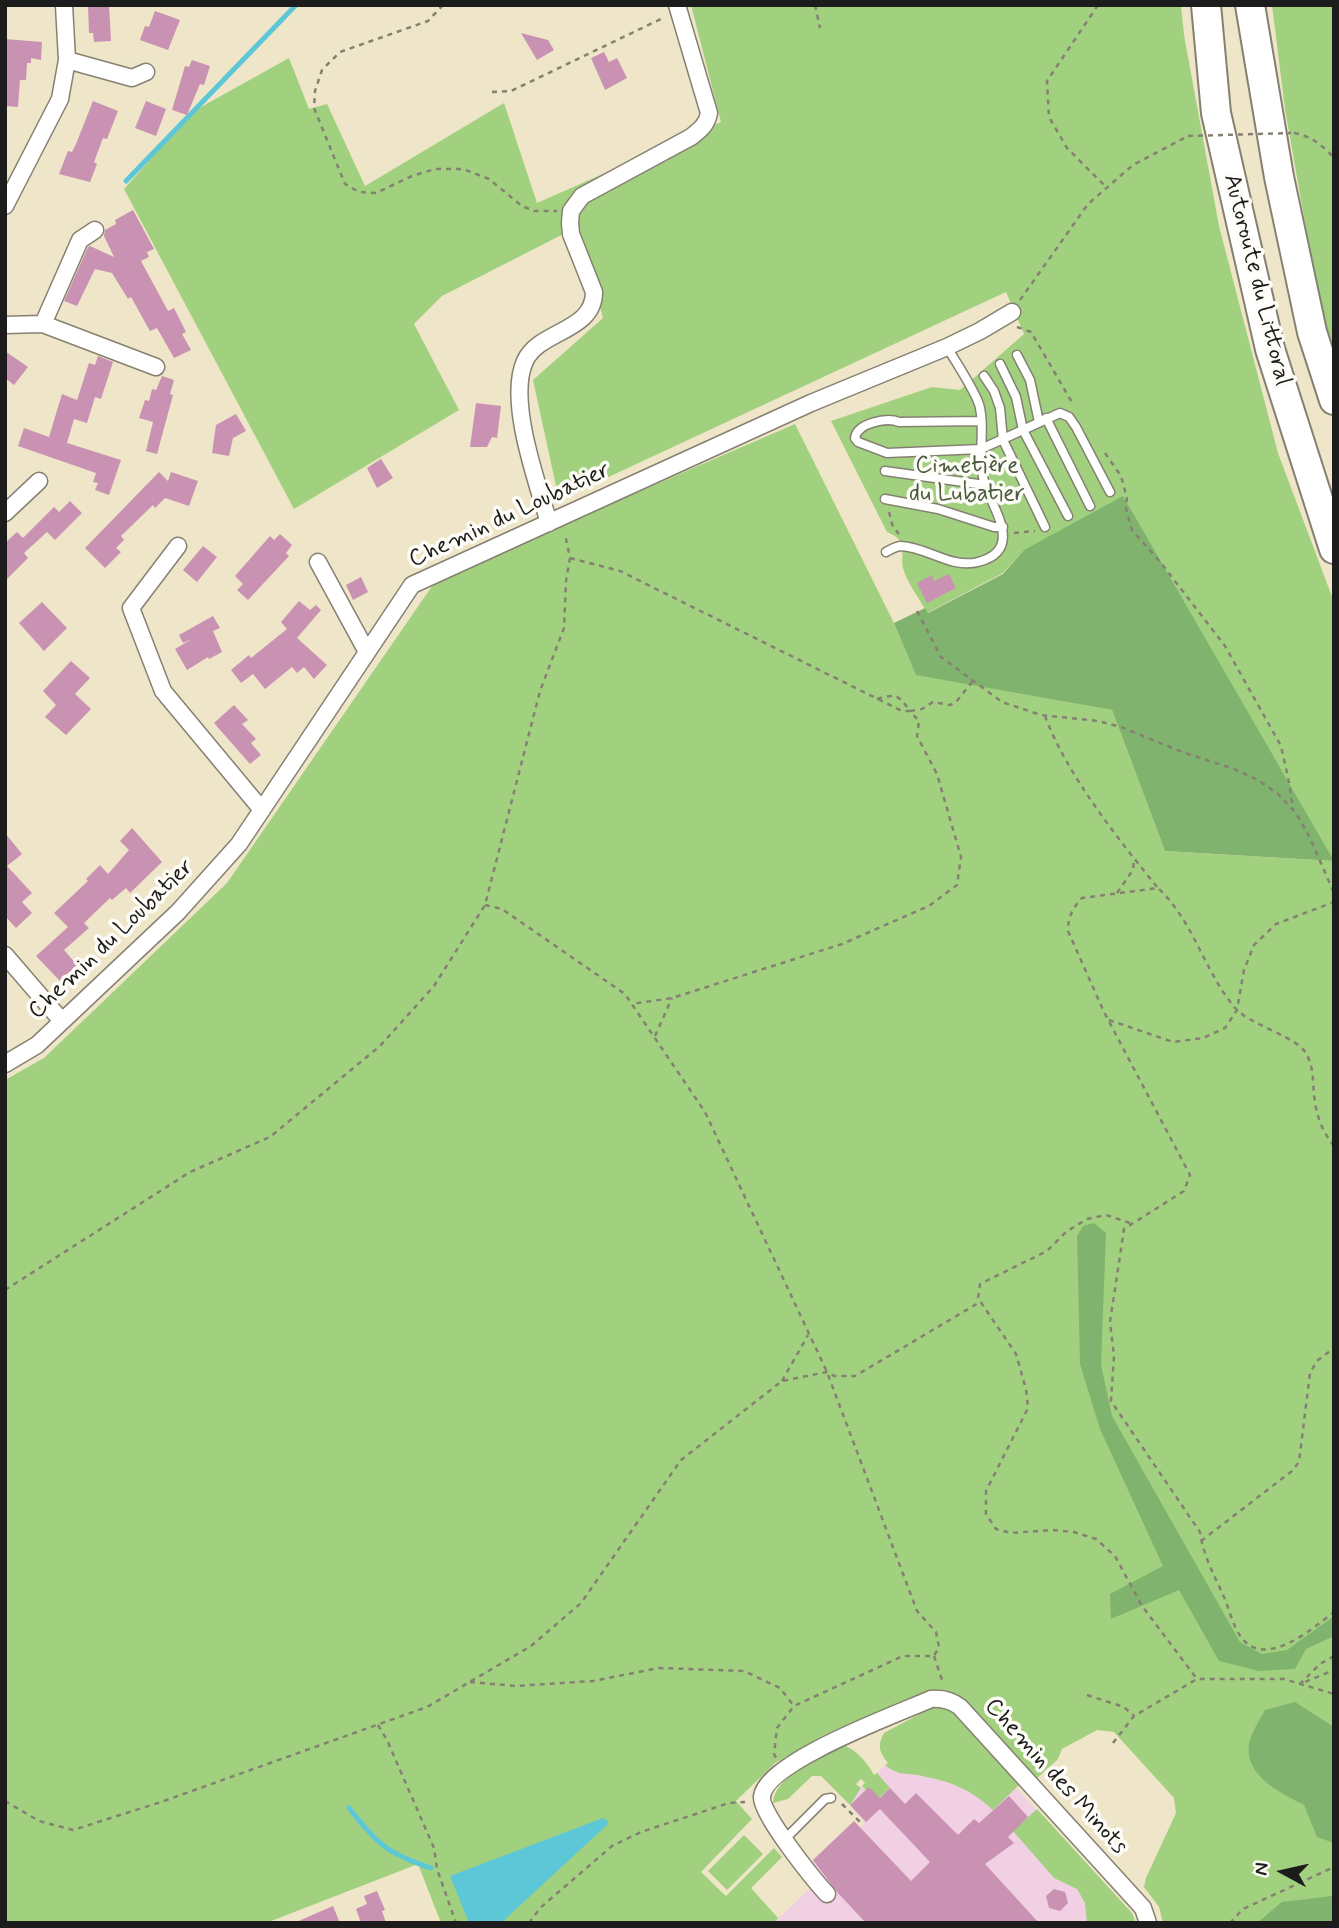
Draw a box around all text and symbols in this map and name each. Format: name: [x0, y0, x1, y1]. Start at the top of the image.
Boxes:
street label: Autoroute du Littoral: [1216, 171, 1296, 389]
park label: Cimetière du Lubatier: [909, 453, 1025, 509]
street label: Chemin du Loubatier: [405, 457, 615, 575]
street label: Chemin du Loubatier: [23, 854, 201, 1026]
street label: Chemin des Minots: [977, 1693, 1133, 1861]
north arrow: [1248, 1837, 1318, 1907]
text: N: [1248, 1861, 1275, 1877]

